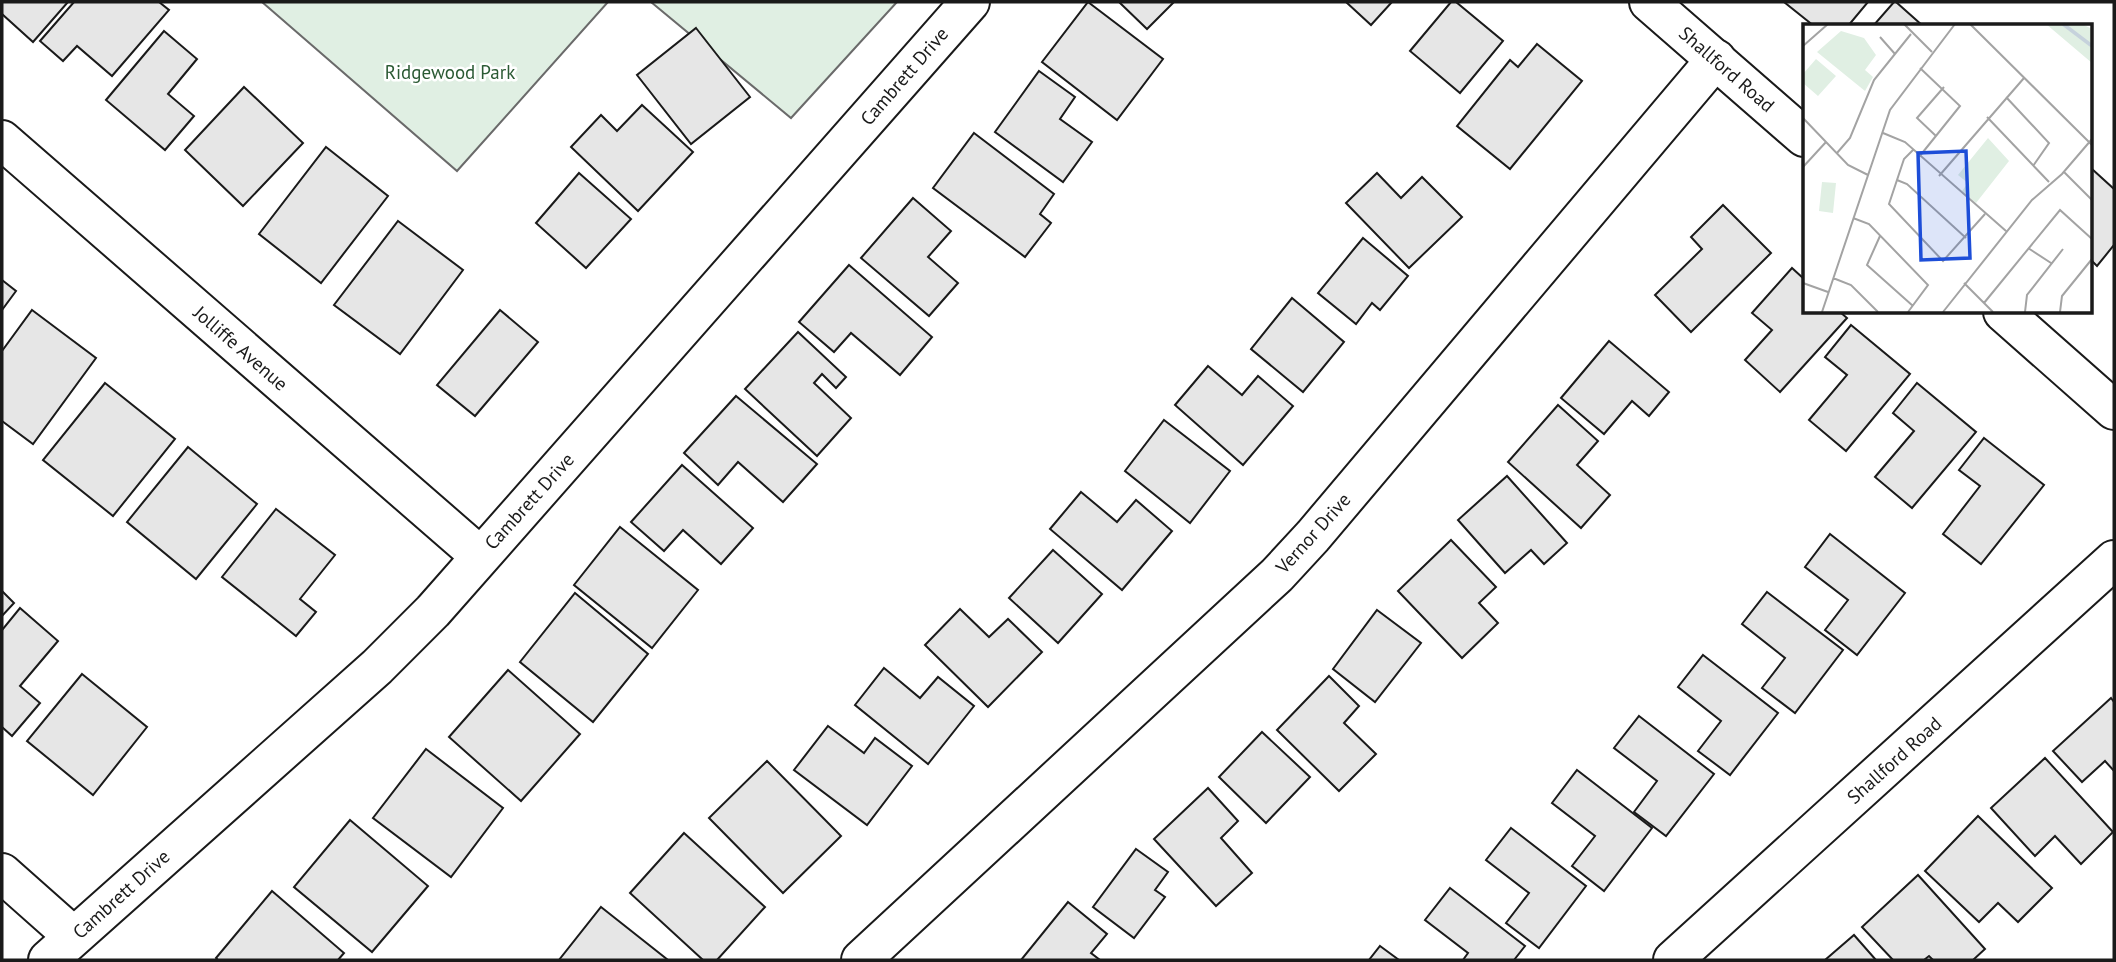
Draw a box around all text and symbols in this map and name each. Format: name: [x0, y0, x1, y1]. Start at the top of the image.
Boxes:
street label: Shallford Road: [1674, 21, 1780, 117]
street label: Cambrett Drive: [855, 22, 953, 130]
inset map: [1803, 24, 2092, 313]
park label: Ridgewood Park: [385, 60, 515, 84]
street label: Jolliffe Avenue: [188, 300, 293, 396]
street label: Cambrett Drive: [479, 448, 579, 554]
street label: Vernor Drive: [1270, 488, 1356, 579]
street label: Shallford Road: [1842, 711, 1946, 809]
street label: Cambrett Drive: [68, 844, 174, 944]

